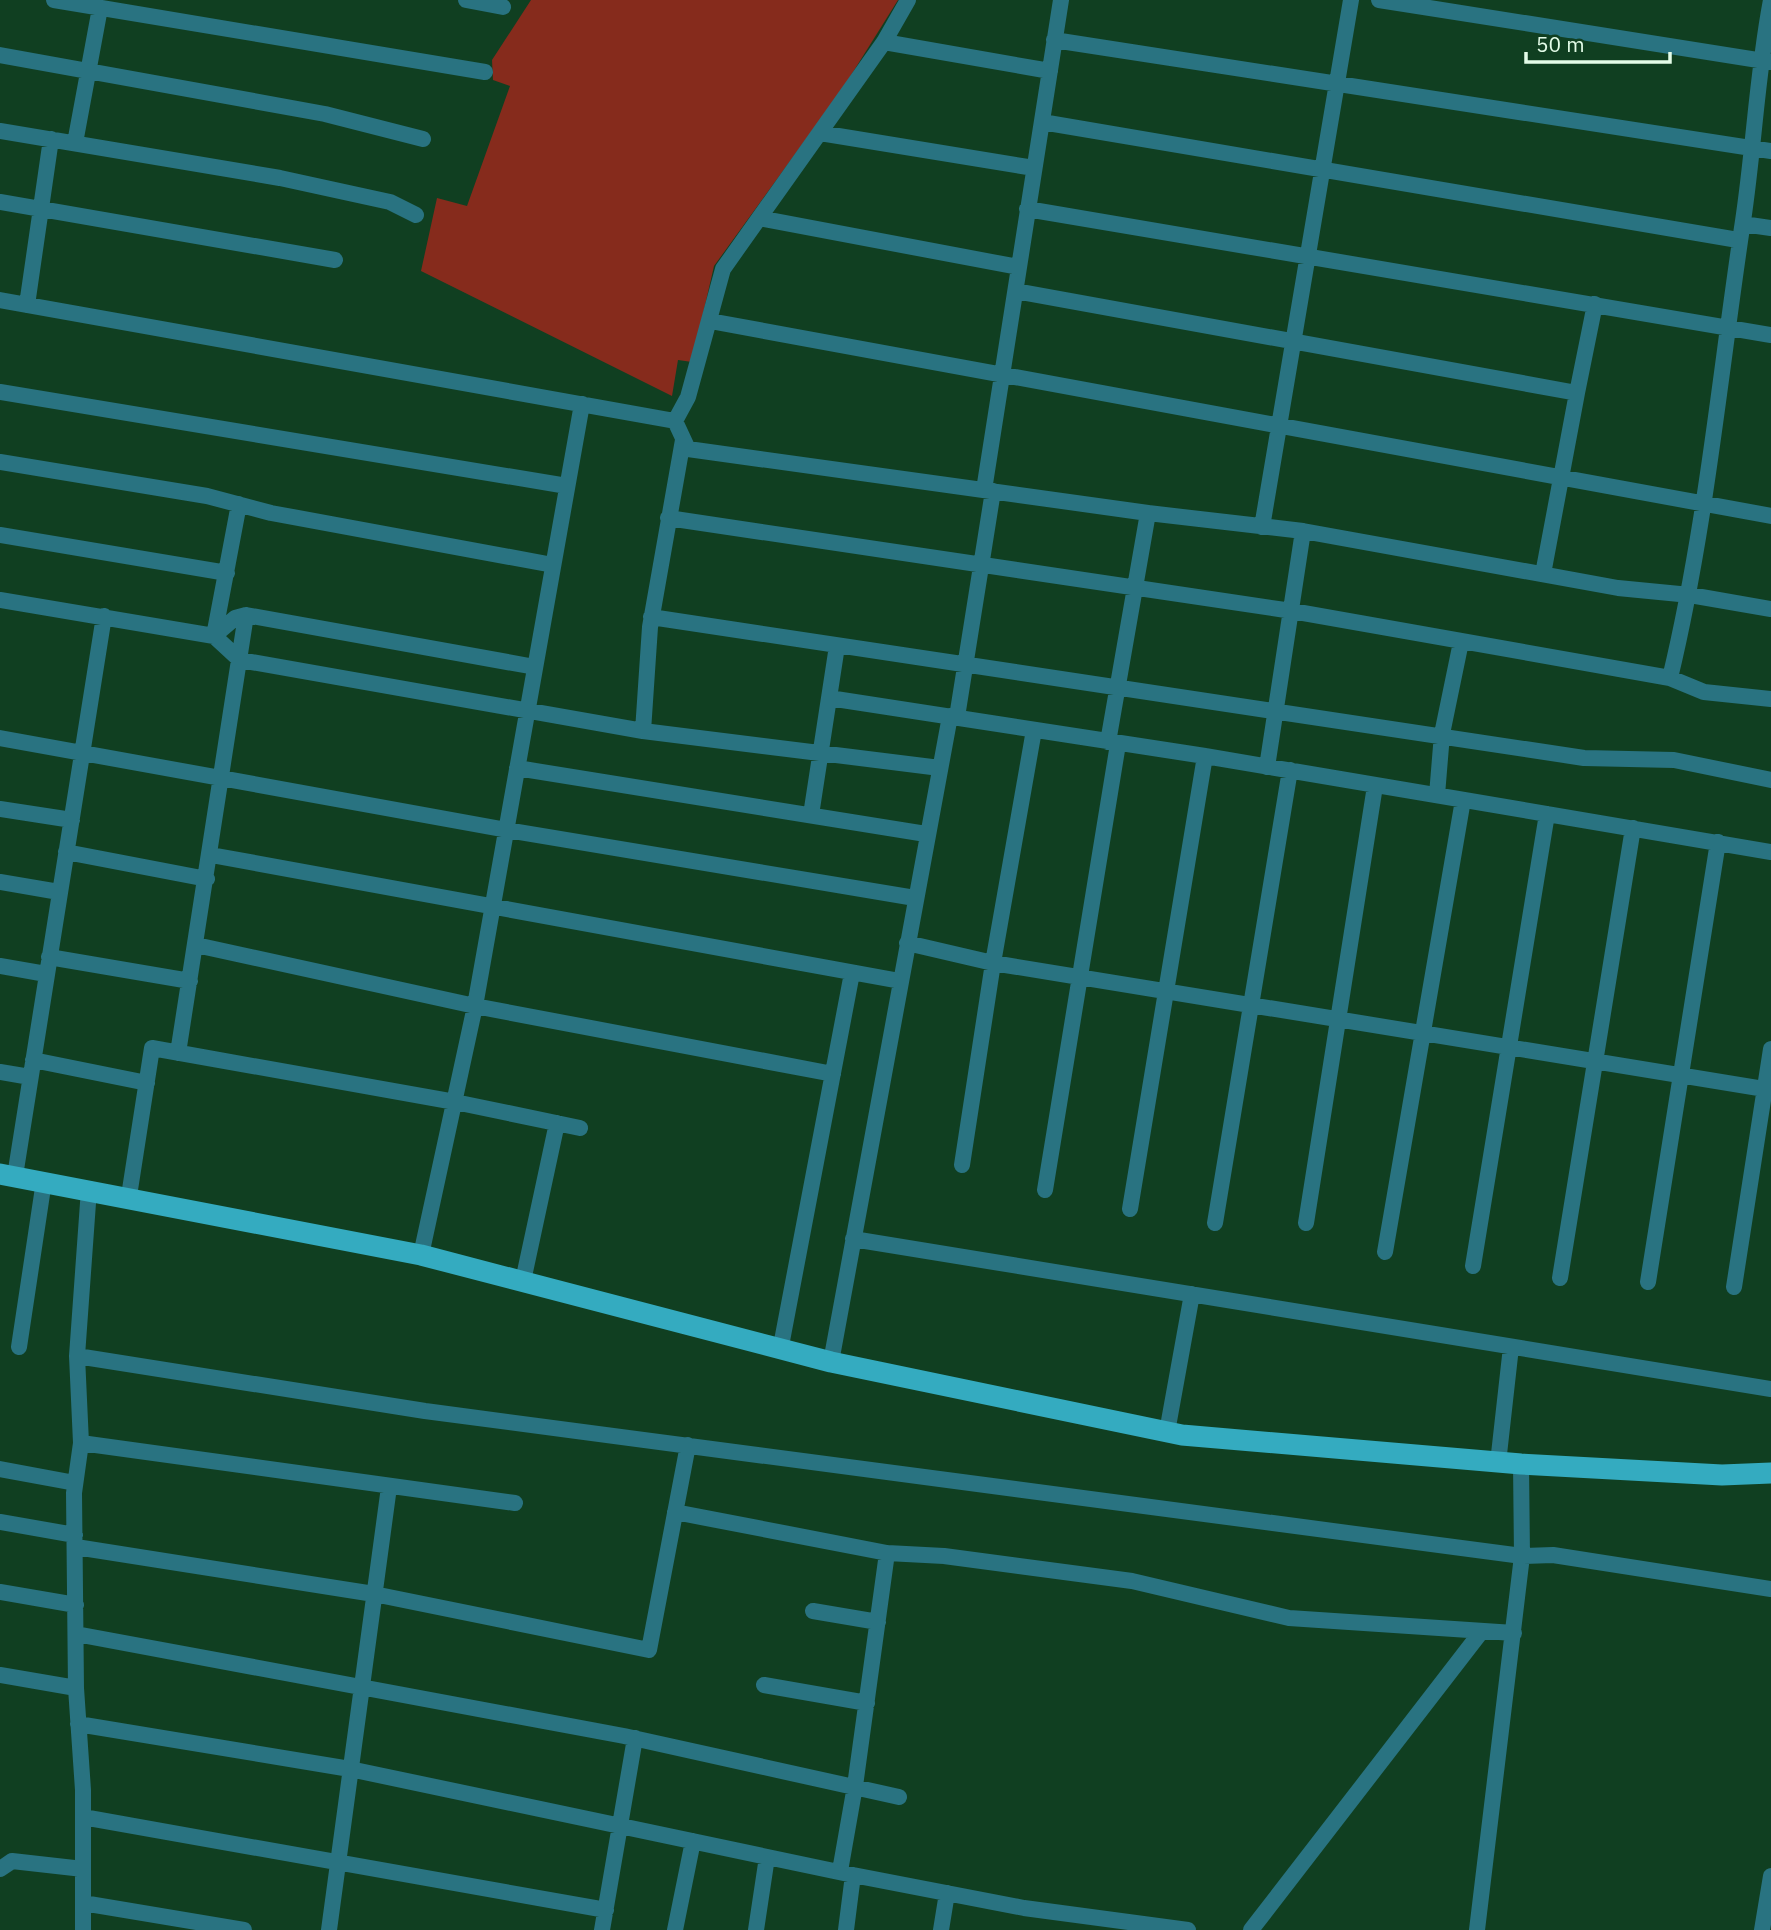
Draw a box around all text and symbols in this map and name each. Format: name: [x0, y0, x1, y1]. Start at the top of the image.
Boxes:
scale bar: [1526, 21, 1670, 65]
text: 50 m: [1536, 30, 1585, 58]

